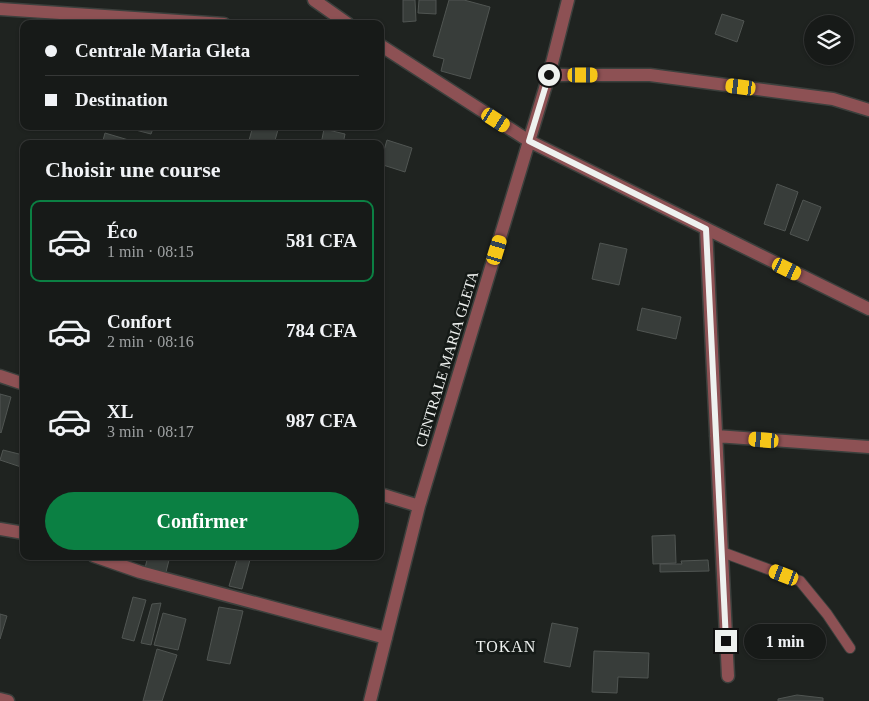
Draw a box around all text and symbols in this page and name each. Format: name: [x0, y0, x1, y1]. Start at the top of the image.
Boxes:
map controls: [804, 15, 854, 65]
button: layers: [804, 15, 854, 65]
text: Centrale Maria Gleta: [75, 40, 250, 61]
route start: [538, 64, 560, 86]
car: [568, 68, 598, 83]
car: [725, 78, 756, 96]
text: Destination: [75, 89, 168, 110]
car: [479, 106, 512, 134]
text: Choisir une course: [45, 157, 221, 182]
icon: car: [47, 219, 92, 264]
text: Éco: [107, 221, 138, 242]
text: 581 CFA: [286, 230, 357, 251]
car: [485, 233, 508, 267]
text: 1 min · 08:15: [107, 243, 194, 260]
car: [770, 256, 803, 282]
street label: CENTRALE MARIA GLETA: [413, 269, 481, 449]
icon: car: [47, 309, 92, 354]
text: Confort: [107, 311, 171, 332]
text: 784 CFA: [286, 320, 357, 341]
text: 2 min · 08:16: [107, 333, 194, 350]
icon: car: [47, 399, 92, 444]
text: XL: [107, 401, 133, 422]
text: 987 CFA: [286, 410, 357, 431]
text: 3 min · 08:17: [107, 423, 194, 440]
car: [748, 431, 779, 449]
button: Confirmer: [45, 492, 359, 550]
car: [767, 563, 800, 587]
callout: 1 min: [744, 624, 826, 658]
route end: [715, 630, 737, 652]
text: 1 min: [766, 633, 804, 650]
district label: TOKAN: [476, 638, 536, 655]

